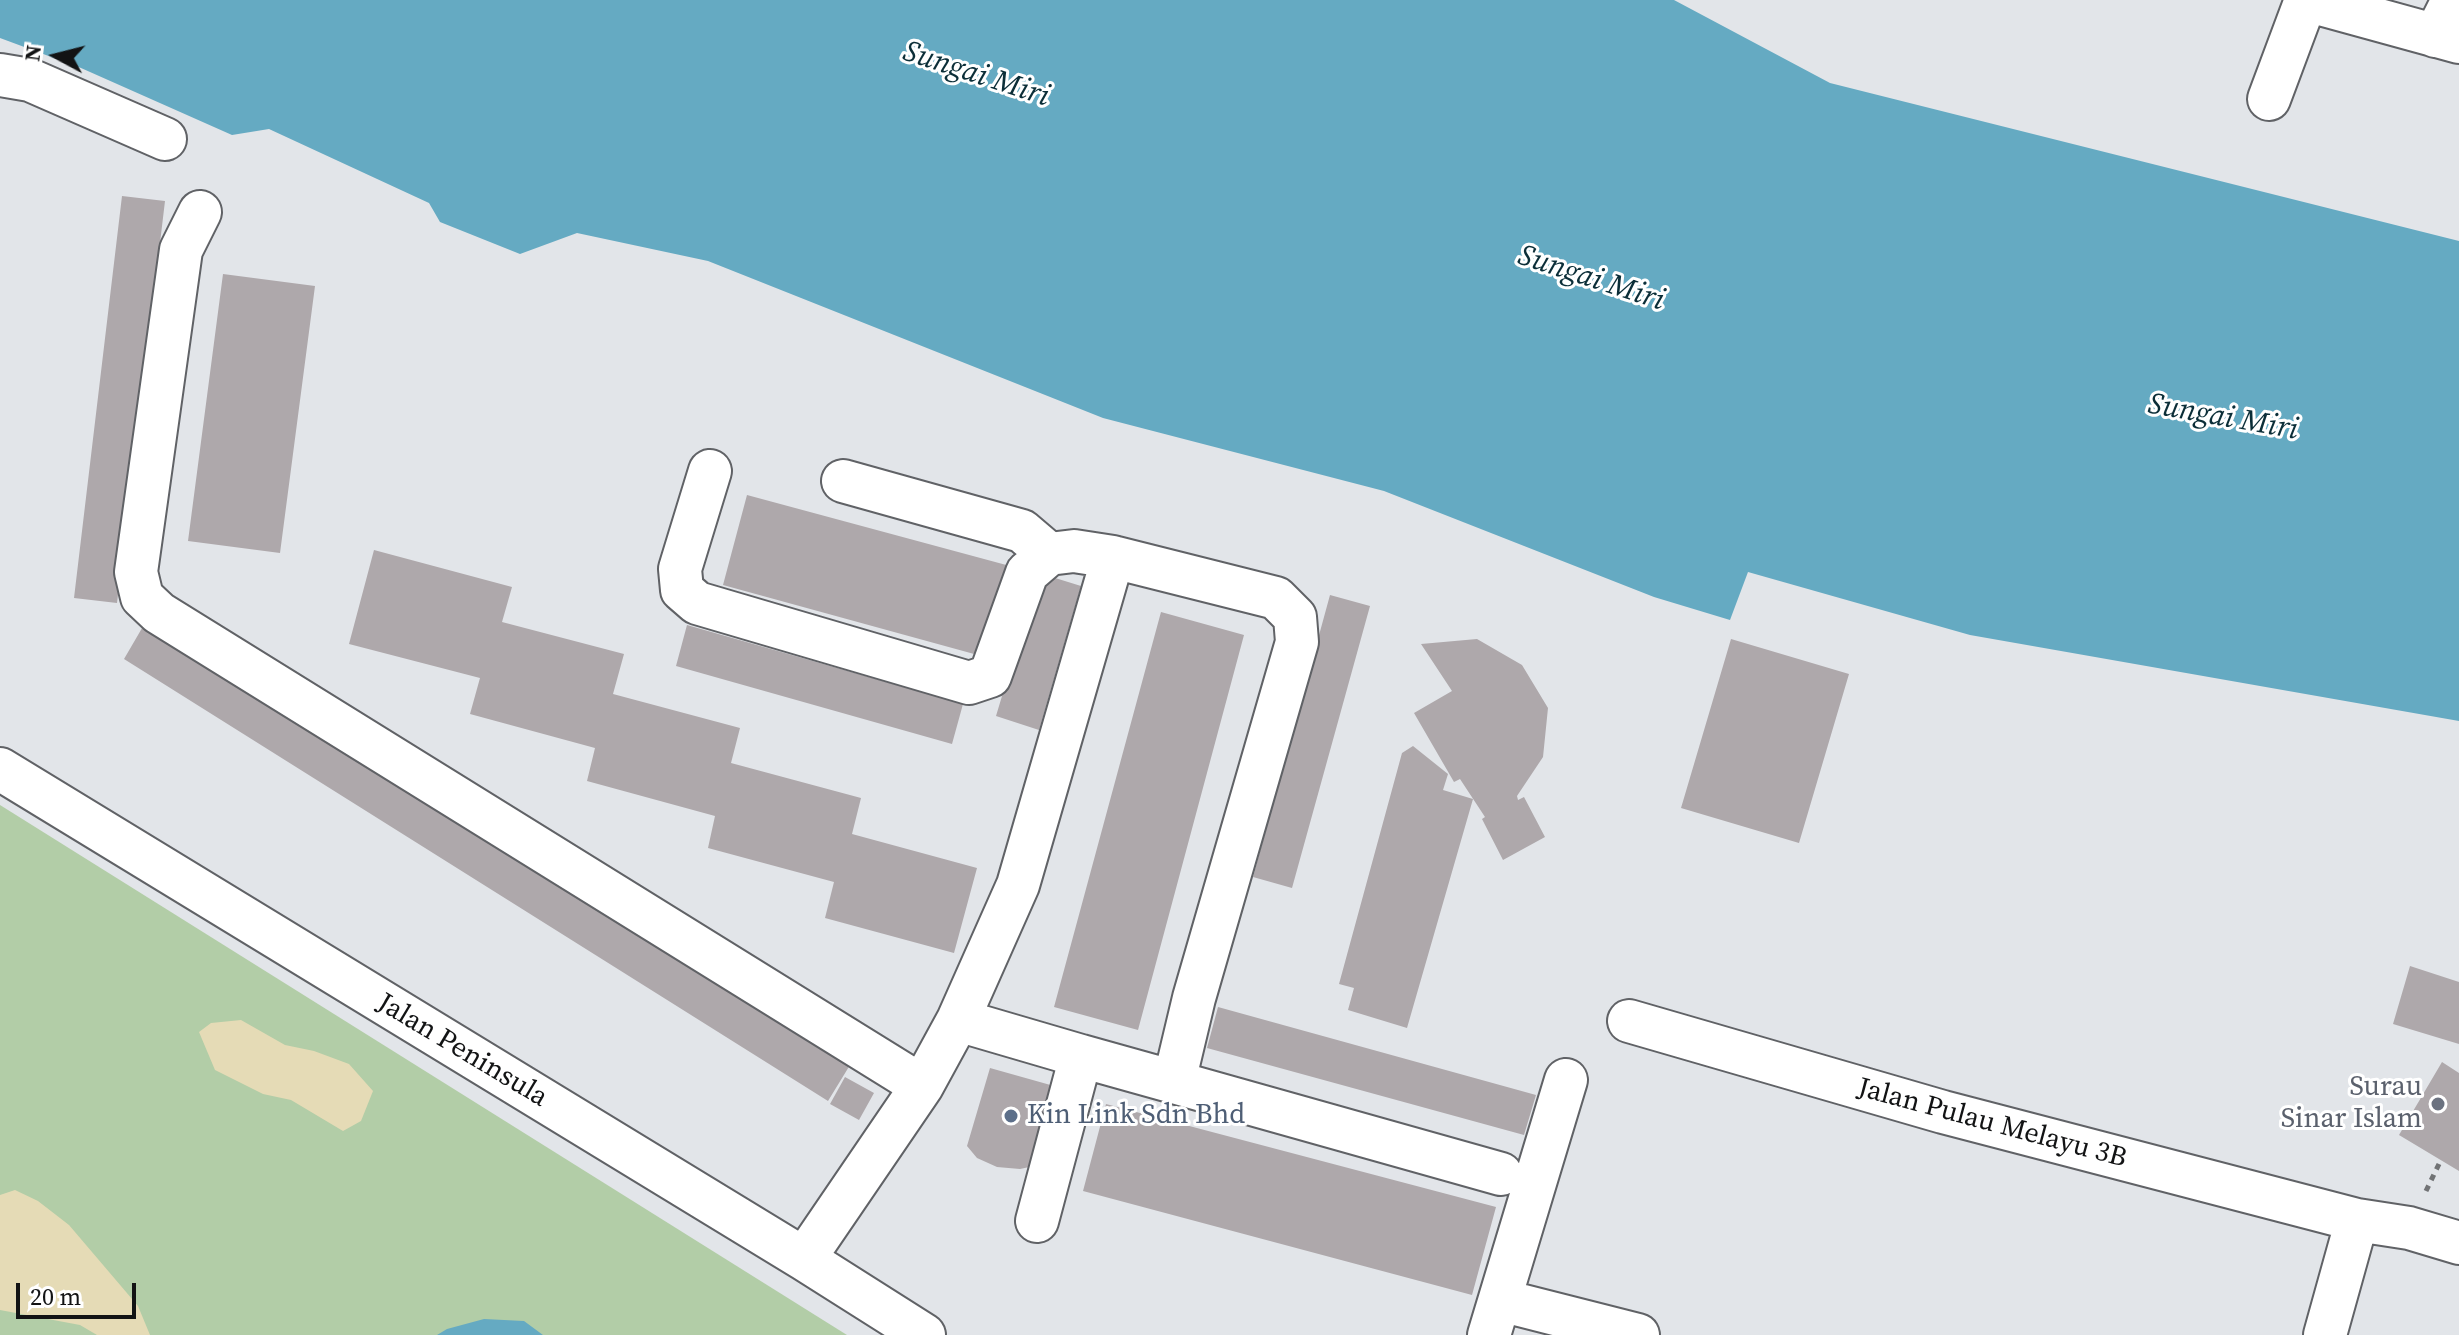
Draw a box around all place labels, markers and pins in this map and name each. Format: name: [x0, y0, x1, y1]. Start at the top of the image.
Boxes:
place label: Surau Sinar Islam: [2281, 1071, 2422, 1137]
marker: Surau Sinar Islam: [2429, 1095, 2447, 1113]
place label: Kin Link Sdn Bhd: [1027, 1099, 1245, 1133]
marker: Kin Link Sdn Bhd: [1002, 1107, 1020, 1125]

